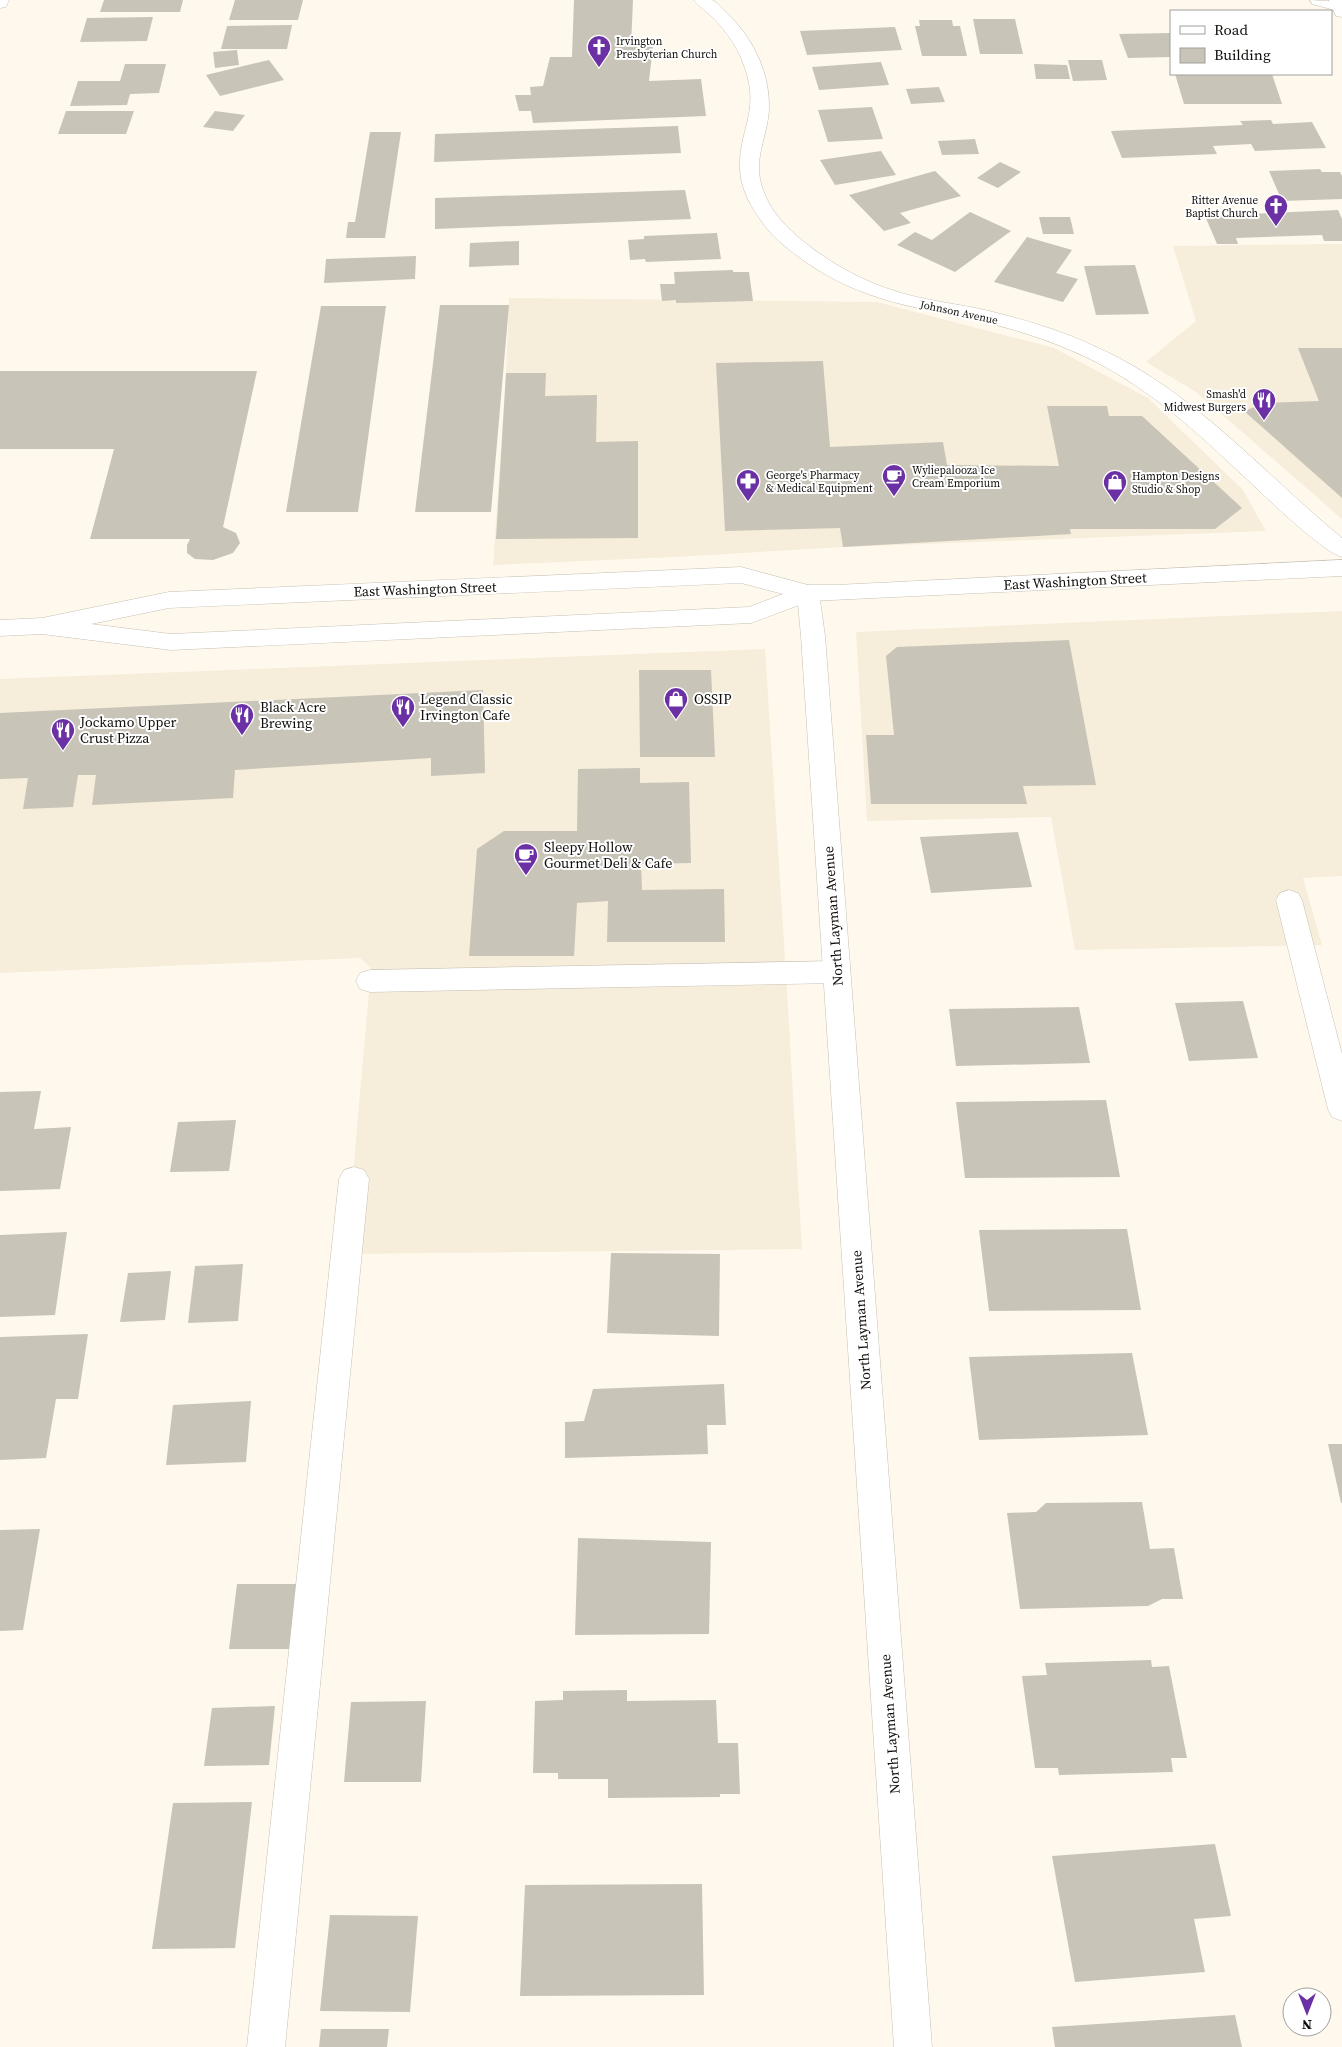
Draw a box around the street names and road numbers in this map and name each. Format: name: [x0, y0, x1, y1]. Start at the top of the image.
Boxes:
street label: Johnson Avenue: [918, 297, 1000, 328]
street label: East Washington Street: [1003, 567, 1147, 595]
street label: East Washington Street: [353, 576, 497, 601]
street label: North Layman Avenue: [818, 845, 848, 987]
street label: North Layman Avenue: [846, 1249, 876, 1391]
street label: North Layman Avenue: [875, 1653, 905, 1795]

